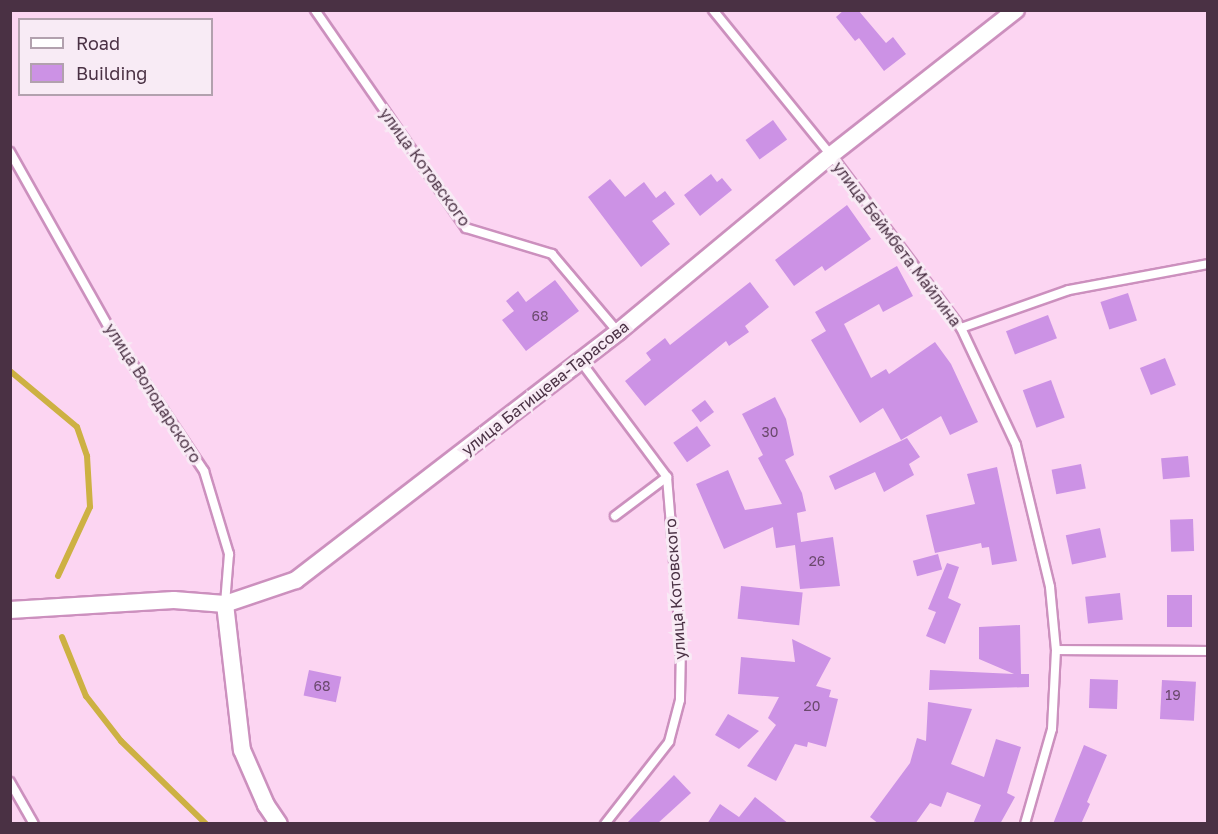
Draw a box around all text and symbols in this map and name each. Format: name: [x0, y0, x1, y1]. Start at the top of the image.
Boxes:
legend: [18, 18, 213, 96]
text: Road: [76, 32, 120, 54]
text: Building: [76, 62, 147, 84]
street label: улица Котовского: [376, 104, 474, 230]
street label: улица Беймбета Майлина: [829, 158, 965, 330]
house number: 68: [531, 308, 549, 324]
street label: улица Батищева-Тарасова: [457, 317, 633, 459]
street label: улица Володарского: [101, 320, 205, 466]
house number: 30: [762, 424, 778, 440]
street label: улица Котовского: [660, 518, 690, 660]
house number: 26: [809, 553, 825, 569]
house number: 68: [313, 678, 331, 694]
house number: 19: [1165, 687, 1181, 703]
house number: 20: [804, 698, 820, 714]

